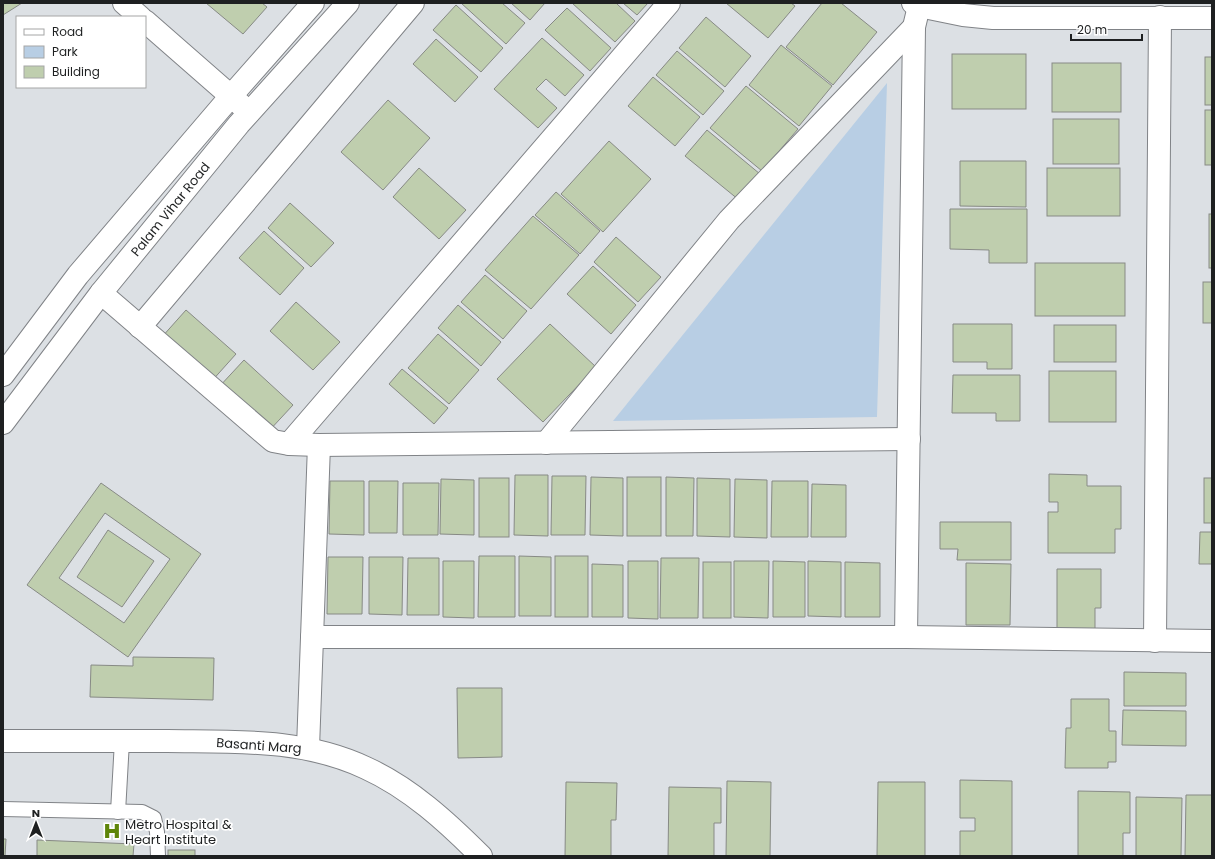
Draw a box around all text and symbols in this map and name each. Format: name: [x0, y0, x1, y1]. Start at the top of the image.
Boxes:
legend: [16, 16, 146, 88]
scale bar: [1071, 16, 1142, 42]
text: 20 m: [1077, 21, 1107, 38]
text: Road: [52, 23, 83, 40]
text: Park: [52, 43, 79, 60]
text: Building: [52, 63, 100, 80]
street label: Palam Vihar Road: [126, 158, 214, 261]
street label: Basanti Marg: [216, 733, 302, 758]
north arrow: [16, 803, 56, 843]
text: N: [32, 805, 40, 821]
place label: Metro Hospital & Heart Institute: [125, 815, 232, 849]
hospital icon: Metro Hospital & Heart Institute: [102, 821, 122, 841]

